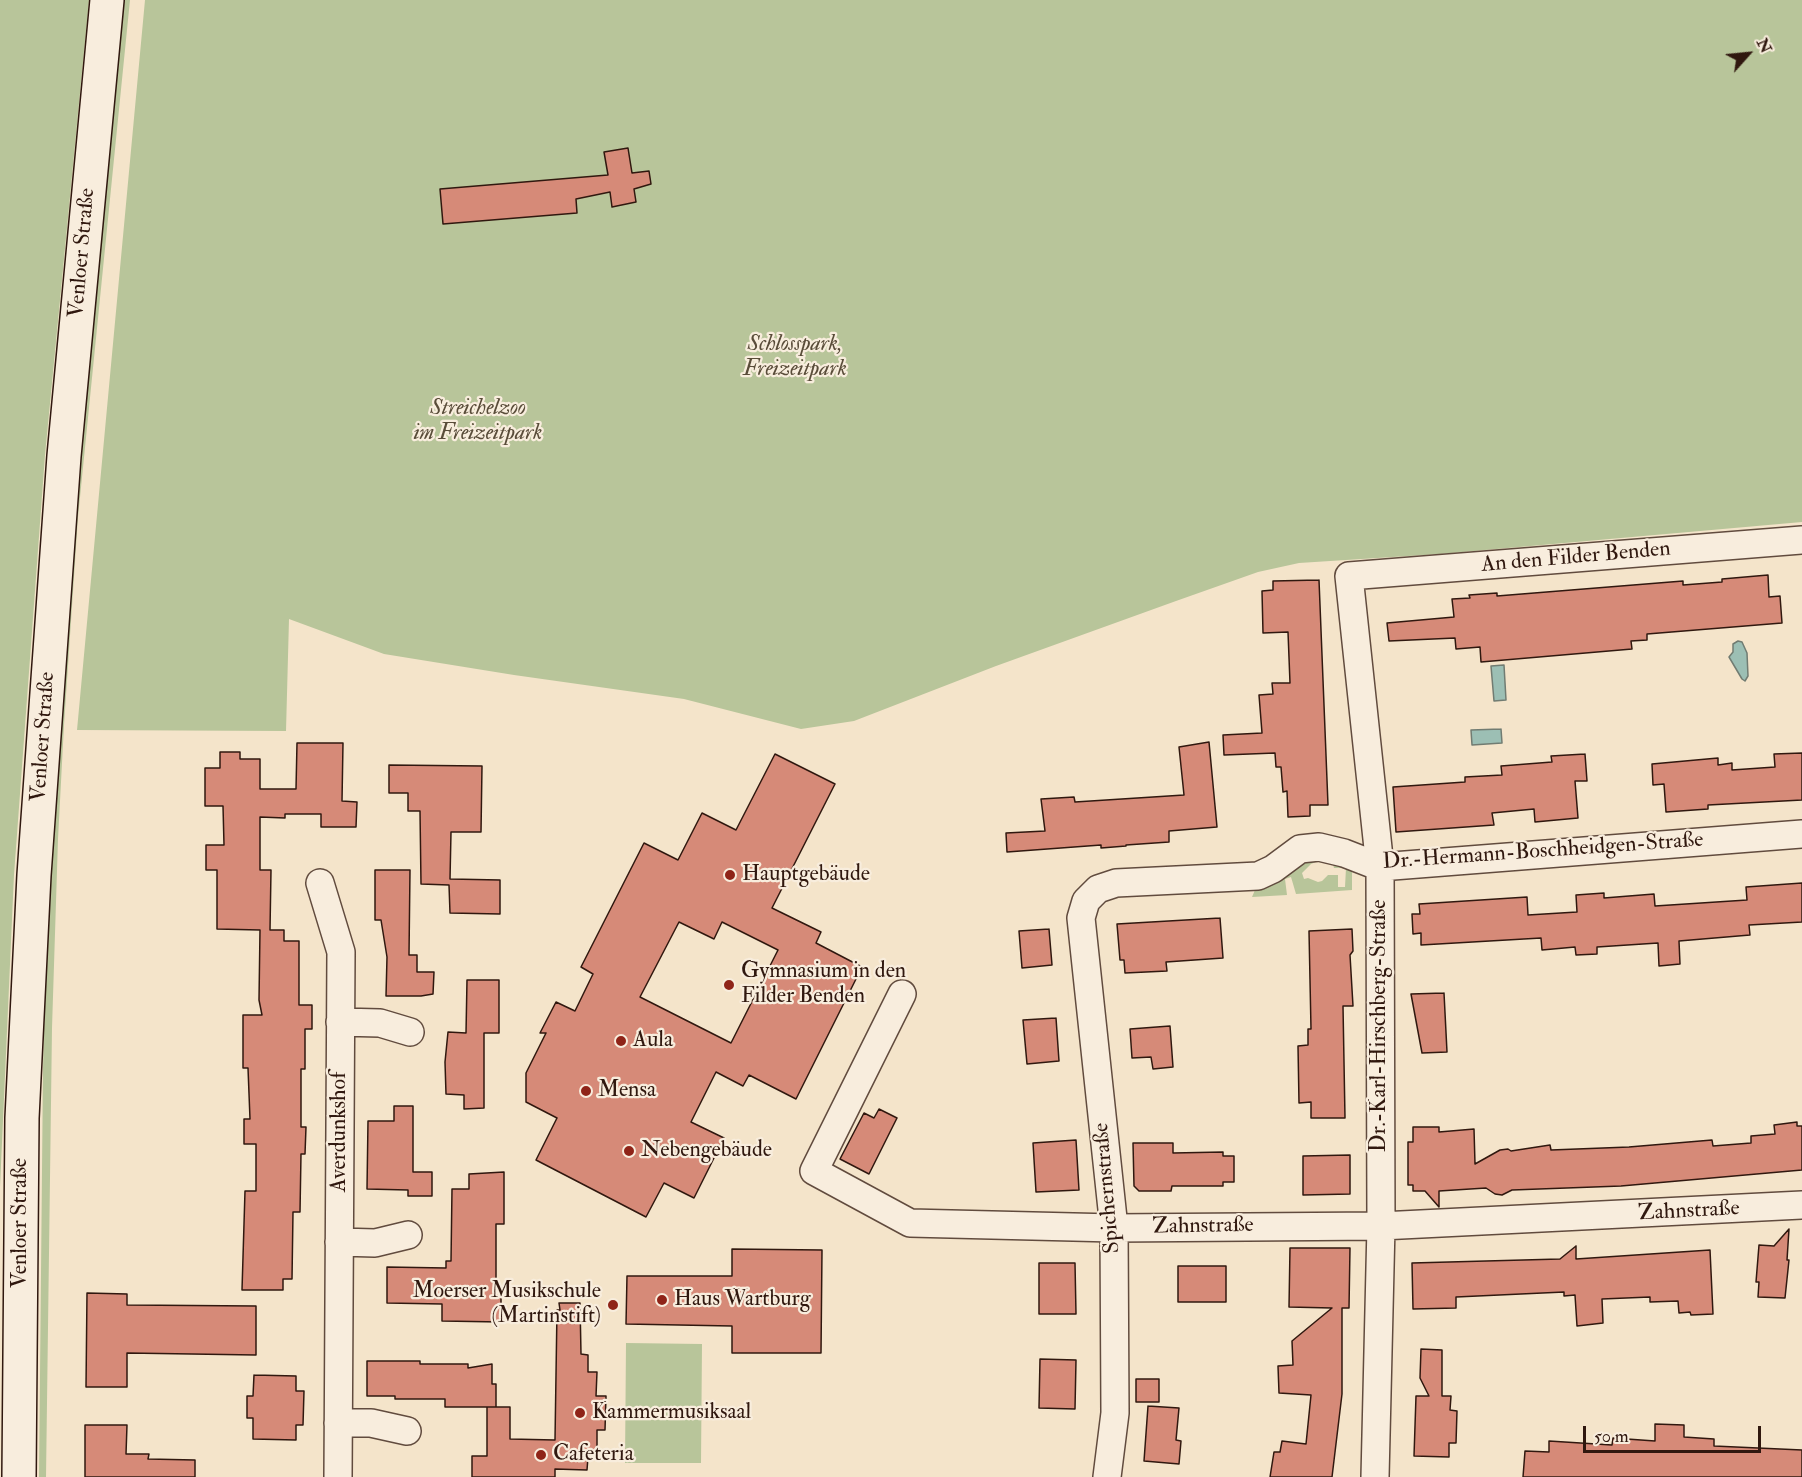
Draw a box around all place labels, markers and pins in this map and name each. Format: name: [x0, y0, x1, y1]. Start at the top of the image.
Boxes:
place label: Hauptgebäude: [742, 862, 870, 888]
marker: Hauptgebäude: [723, 868, 737, 882]
place label: Gymnasium in den Filder Benden: [741, 959, 906, 1010]
marker: Gymnasium in den Filder Benden: [722, 978, 736, 992]
place label: Aula: [633, 1028, 673, 1054]
marker: Aula: [614, 1034, 628, 1048]
place label: Mensa: [598, 1078, 656, 1104]
marker: Mensa: [579, 1084, 593, 1098]
place label: Nebengebäude: [641, 1138, 772, 1164]
marker: Nebengebäude: [622, 1144, 636, 1158]
place label: Moerser Musikschule (Martinstift): [413, 1279, 601, 1330]
place label: Haus Wartburg: [674, 1287, 811, 1313]
marker: Haus Wartburg: [655, 1293, 669, 1307]
marker: Moerser Musikschule (Martinstift): [606, 1298, 620, 1312]
place label: Kammermusiksaal: [592, 1400, 751, 1426]
marker: Kammermusiksaal: [573, 1406, 587, 1420]
place label: Cafeteria: [553, 1442, 634, 1468]
marker: Cafeteria: [534, 1448, 548, 1462]

